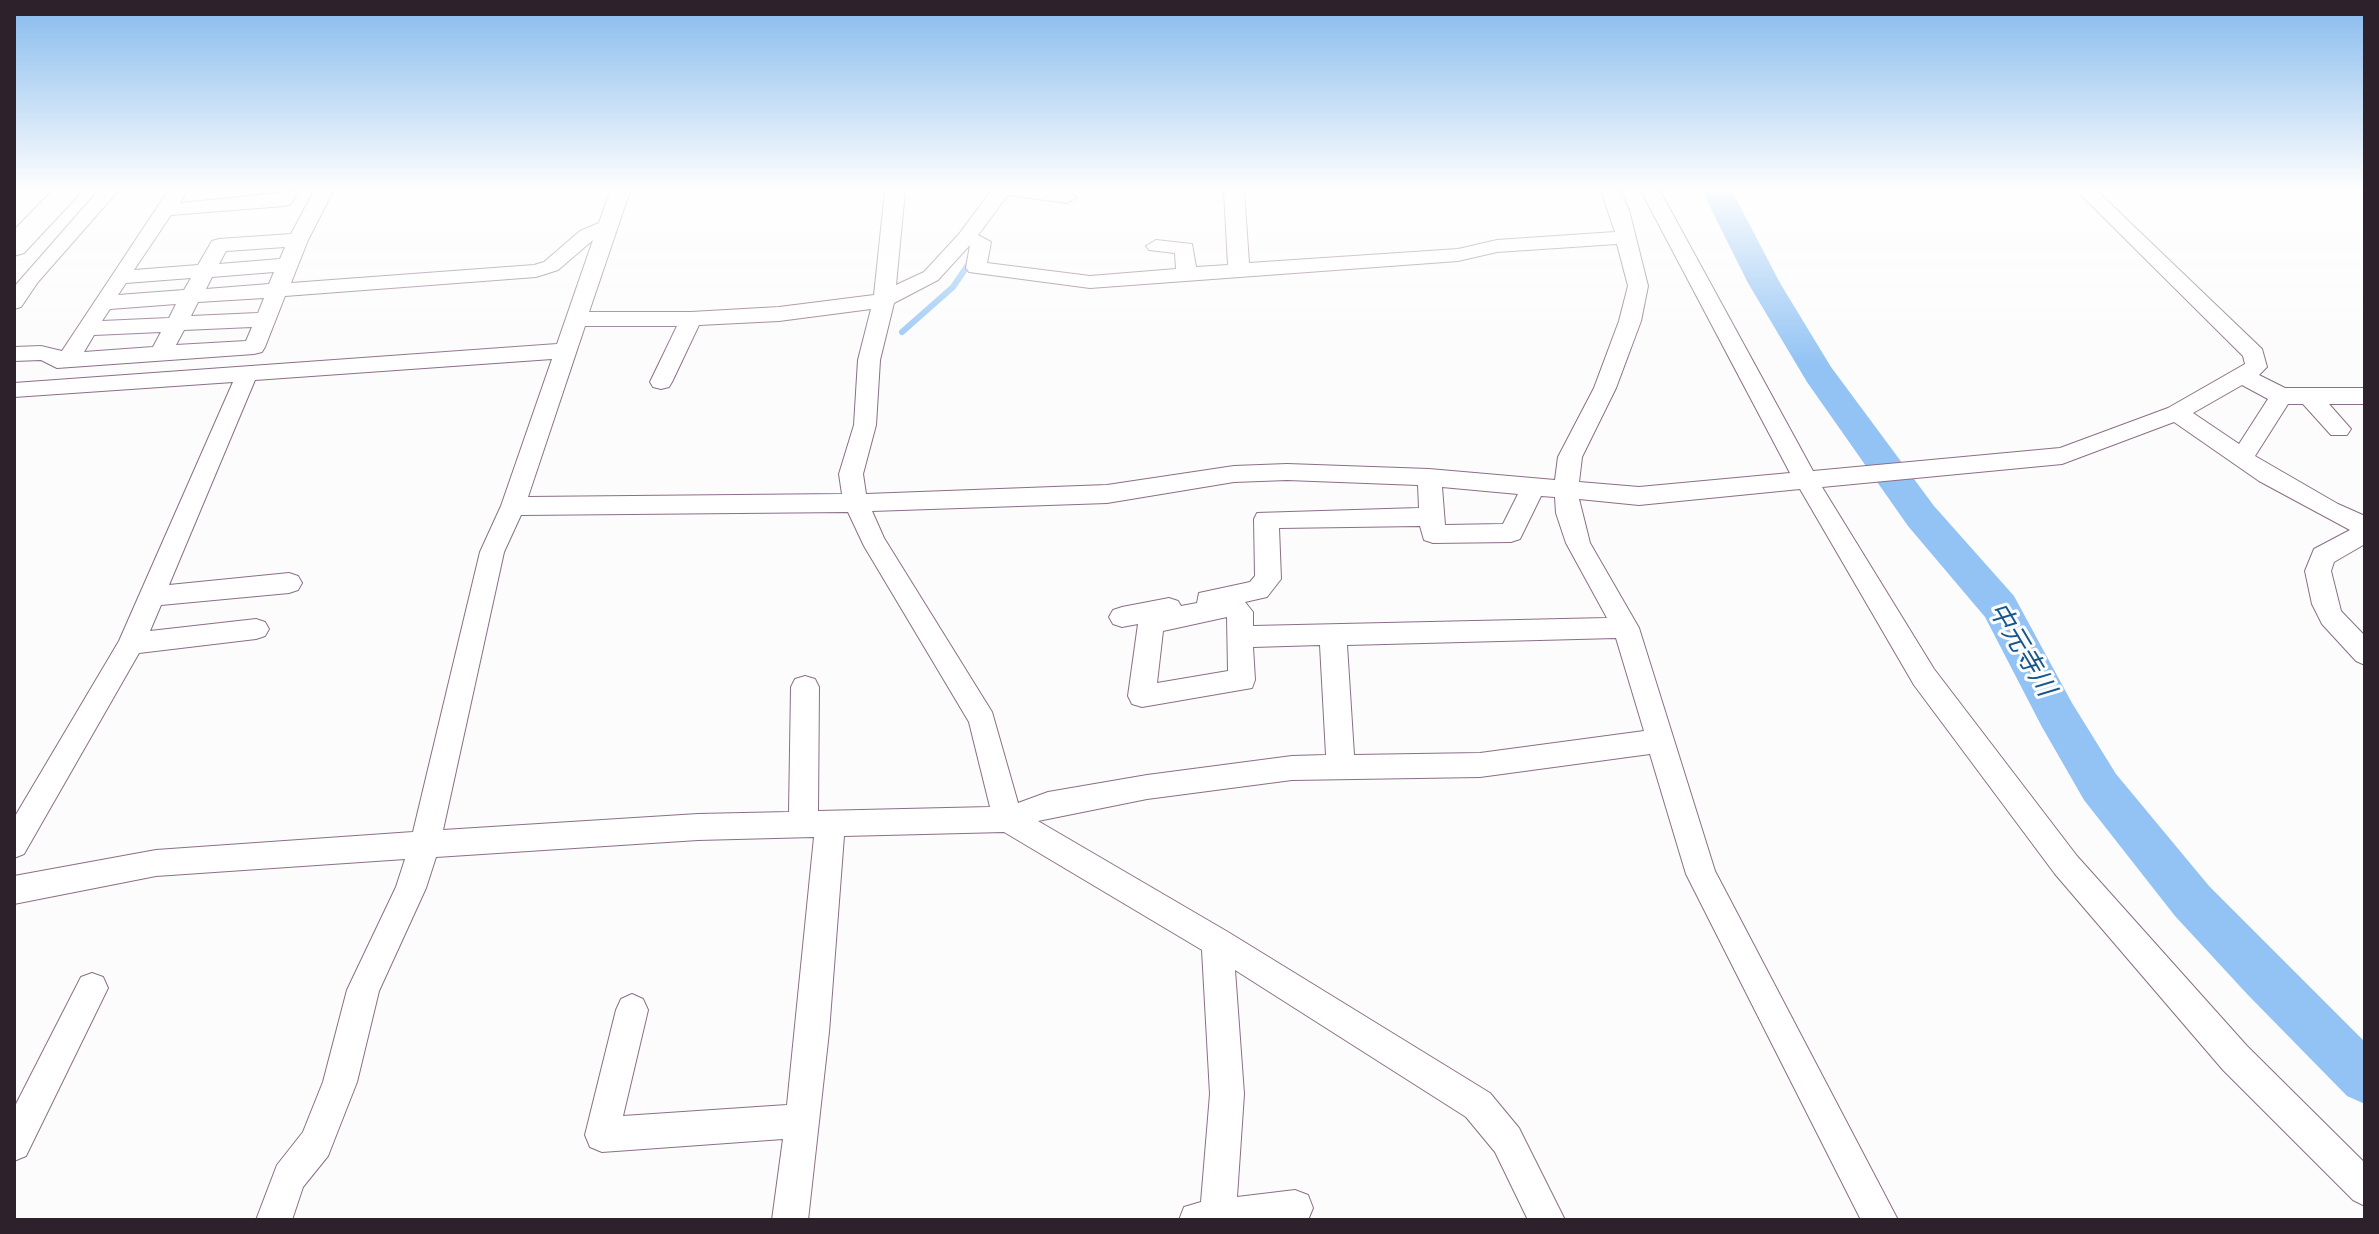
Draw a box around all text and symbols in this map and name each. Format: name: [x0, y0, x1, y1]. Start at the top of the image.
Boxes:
water label: 中元寺川: [1982, 596, 2062, 702]

